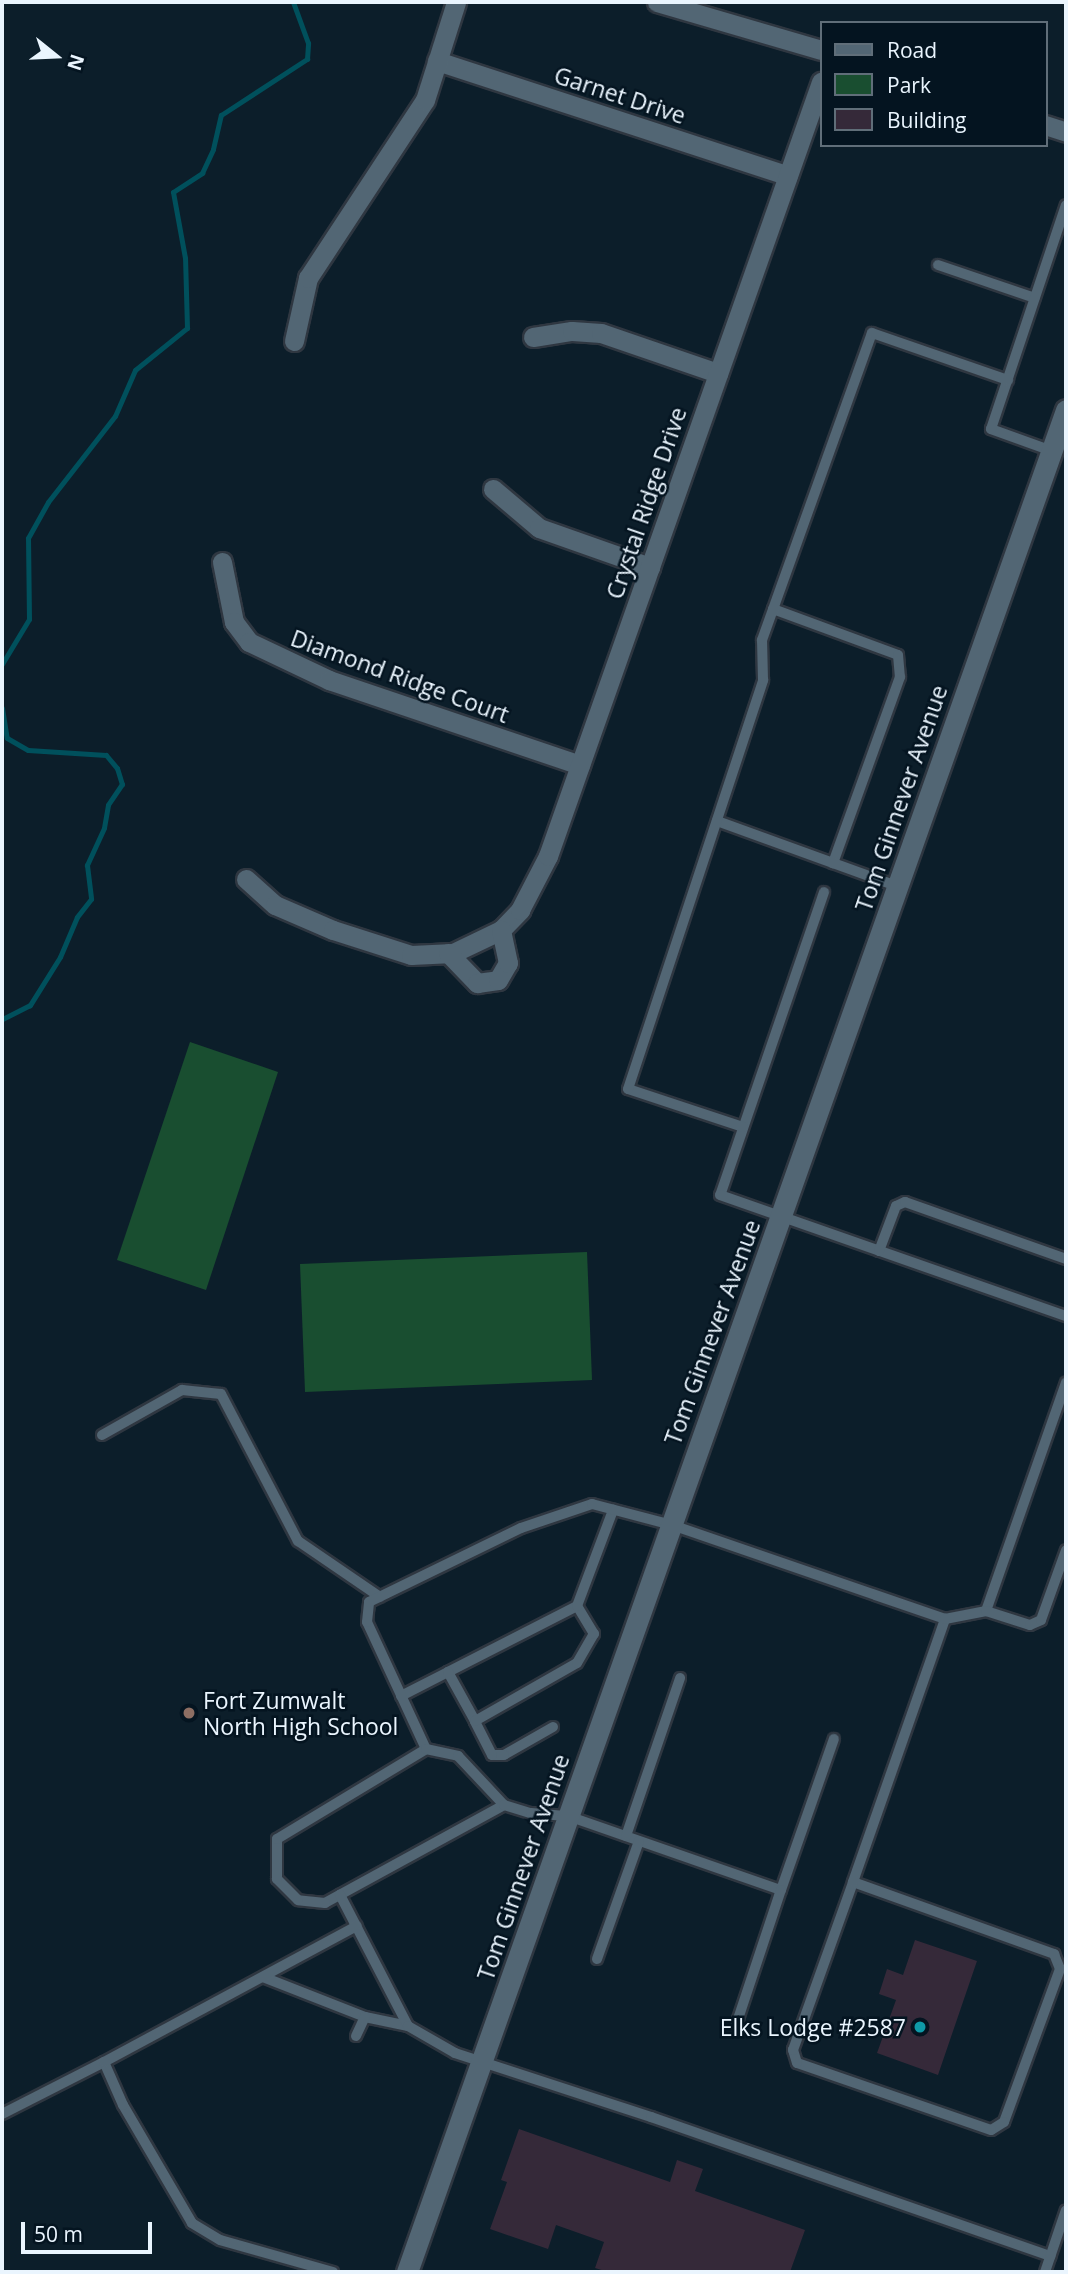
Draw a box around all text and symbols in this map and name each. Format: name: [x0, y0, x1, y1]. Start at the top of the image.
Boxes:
north arrow: [21, 21, 91, 91]
legend: [820, 21, 1047, 147]
text: Road: [887, 36, 937, 64]
text: N: [61, 51, 91, 74]
street label: Garnet Drive: [551, 61, 689, 129]
text: Park: [887, 71, 931, 99]
text: Building: [887, 106, 966, 134]
street label: Crystal Ridge Drive: [600, 404, 692, 602]
street label: Diamond Ridge Court: [287, 624, 513, 728]
street label: Tom Ginnever Avenue: [849, 681, 953, 915]
street label: Tom Ginnever Avenue: [658, 1216, 766, 1448]
place label: Fort Zumwalt North High School: [203, 1686, 398, 1740]
marker: Fort Zumwalt North High School: [181, 1705, 197, 1721]
street label: Tom Ginnever Avenue: [471, 1750, 575, 1984]
place label: Elks Lodge #2587: [720, 2013, 906, 2041]
marker: Elks Lodge #2587: [912, 2019, 928, 2035]
scale bar: [24, 2208, 156, 2252]
text: 50 m: [34, 2220, 83, 2248]

